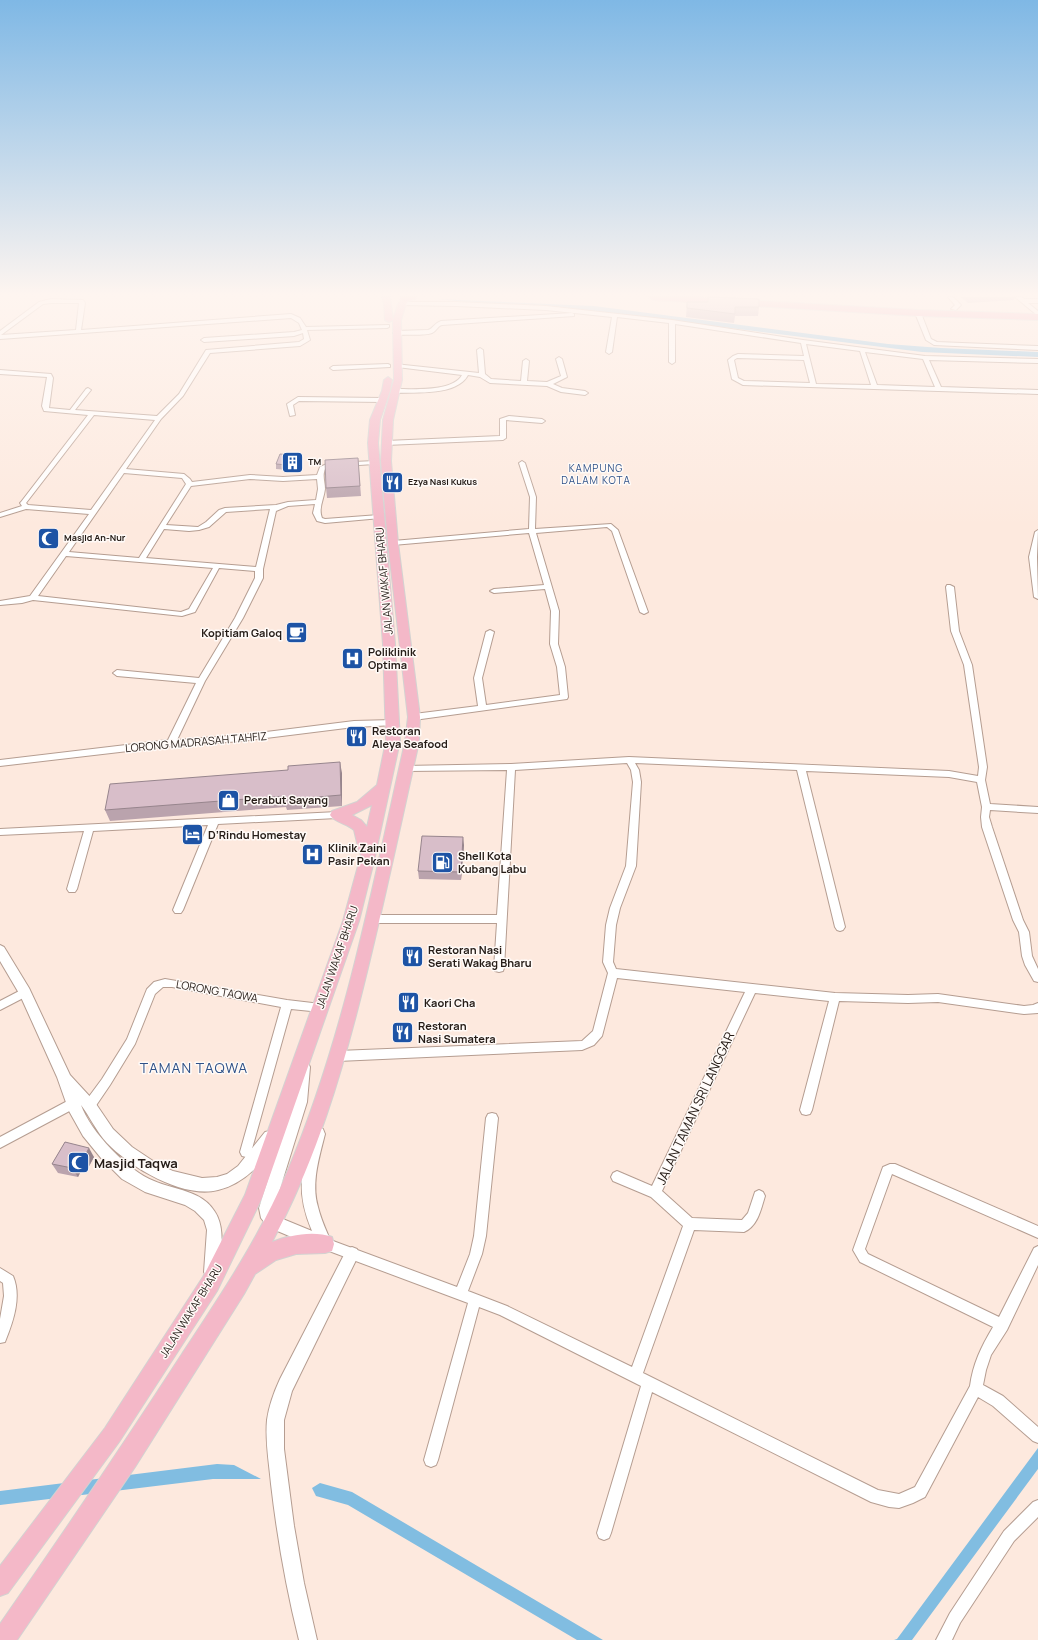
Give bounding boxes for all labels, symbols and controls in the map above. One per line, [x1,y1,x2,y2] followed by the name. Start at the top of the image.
[279,449,305,475] building icon: TM
[308,455,321,468] place label: TM
[561,461,631,487] district label: KAMPUNG DALAM KOTA
[379,469,405,495] restaurant icon: Ezya Nasi Kukus
[408,475,477,488] place label: Ezya Nasi Kukus
[35,525,61,551] mosque icon: Masjid An-Nur
[371,527,396,635] street label: JALAN WAKAF BHARU
[64,531,126,544] place label: Masjid An-Nur
[284,620,310,646] cafe icon: Kopitiam Galoq
[201,625,282,640] place label: Kopitiam Galoq
[368,644,417,672] place label: Poliklinik Optima
[340,645,366,671] hospital icon: Poliklinik Optima
[372,723,448,751] place label: Restoran Aleya Seafood
[344,724,370,750] restaurant icon: Restoran Aleya Seafood
[124,728,268,755] street label: LORONG MADRASAH TAHFIZ
[215,787,241,813] shop icon: Perabut Sayang
[244,792,328,807] place label: Perabut Sayang
[179,822,205,848] hotel icon: D’Rindu Homestay
[208,827,307,842] place label: D’Rindu Homestay
[328,840,390,868] place label: Klinik Zaini Pasir Pekan
[299,841,325,867] hospital icon: Klinik Zaini Pasir Pekan
[458,848,527,876] place label: Shell Kota Kubang Labu
[429,849,455,875] fuel station icon: Shell Kota Kubang Labu
[312,903,361,1010] street label: JALAN WAKAF BHARU
[428,942,532,970] place label: Restoran Nasi Serati Wakag Bharu
[400,943,426,969] restaurant icon: Restoran Nasi Serati Wakag Bharu
[175,976,259,1005] street label: LORONG TAQWA
[395,990,421,1016] restaurant icon: Kaori Cha
[424,995,475,1010] place label: Kaori Cha
[418,1018,496,1046] place label: Restoran Nasi Sumatera
[390,1019,416,1045] restaurant icon: Restoran Nasi Sumatera
[652,1029,738,1187] street label: JALAN TAMAN SRI LANGGAR
[140,1058,248,1077] district label: TAMAN TAQWA
[65,1150,91,1176] mosque icon: Masjid Taqwa
[94,1154,178,1172] place label: Masjid Taqwa
[156,1261,225,1360] street label: JALAN WAKAF BHARU

